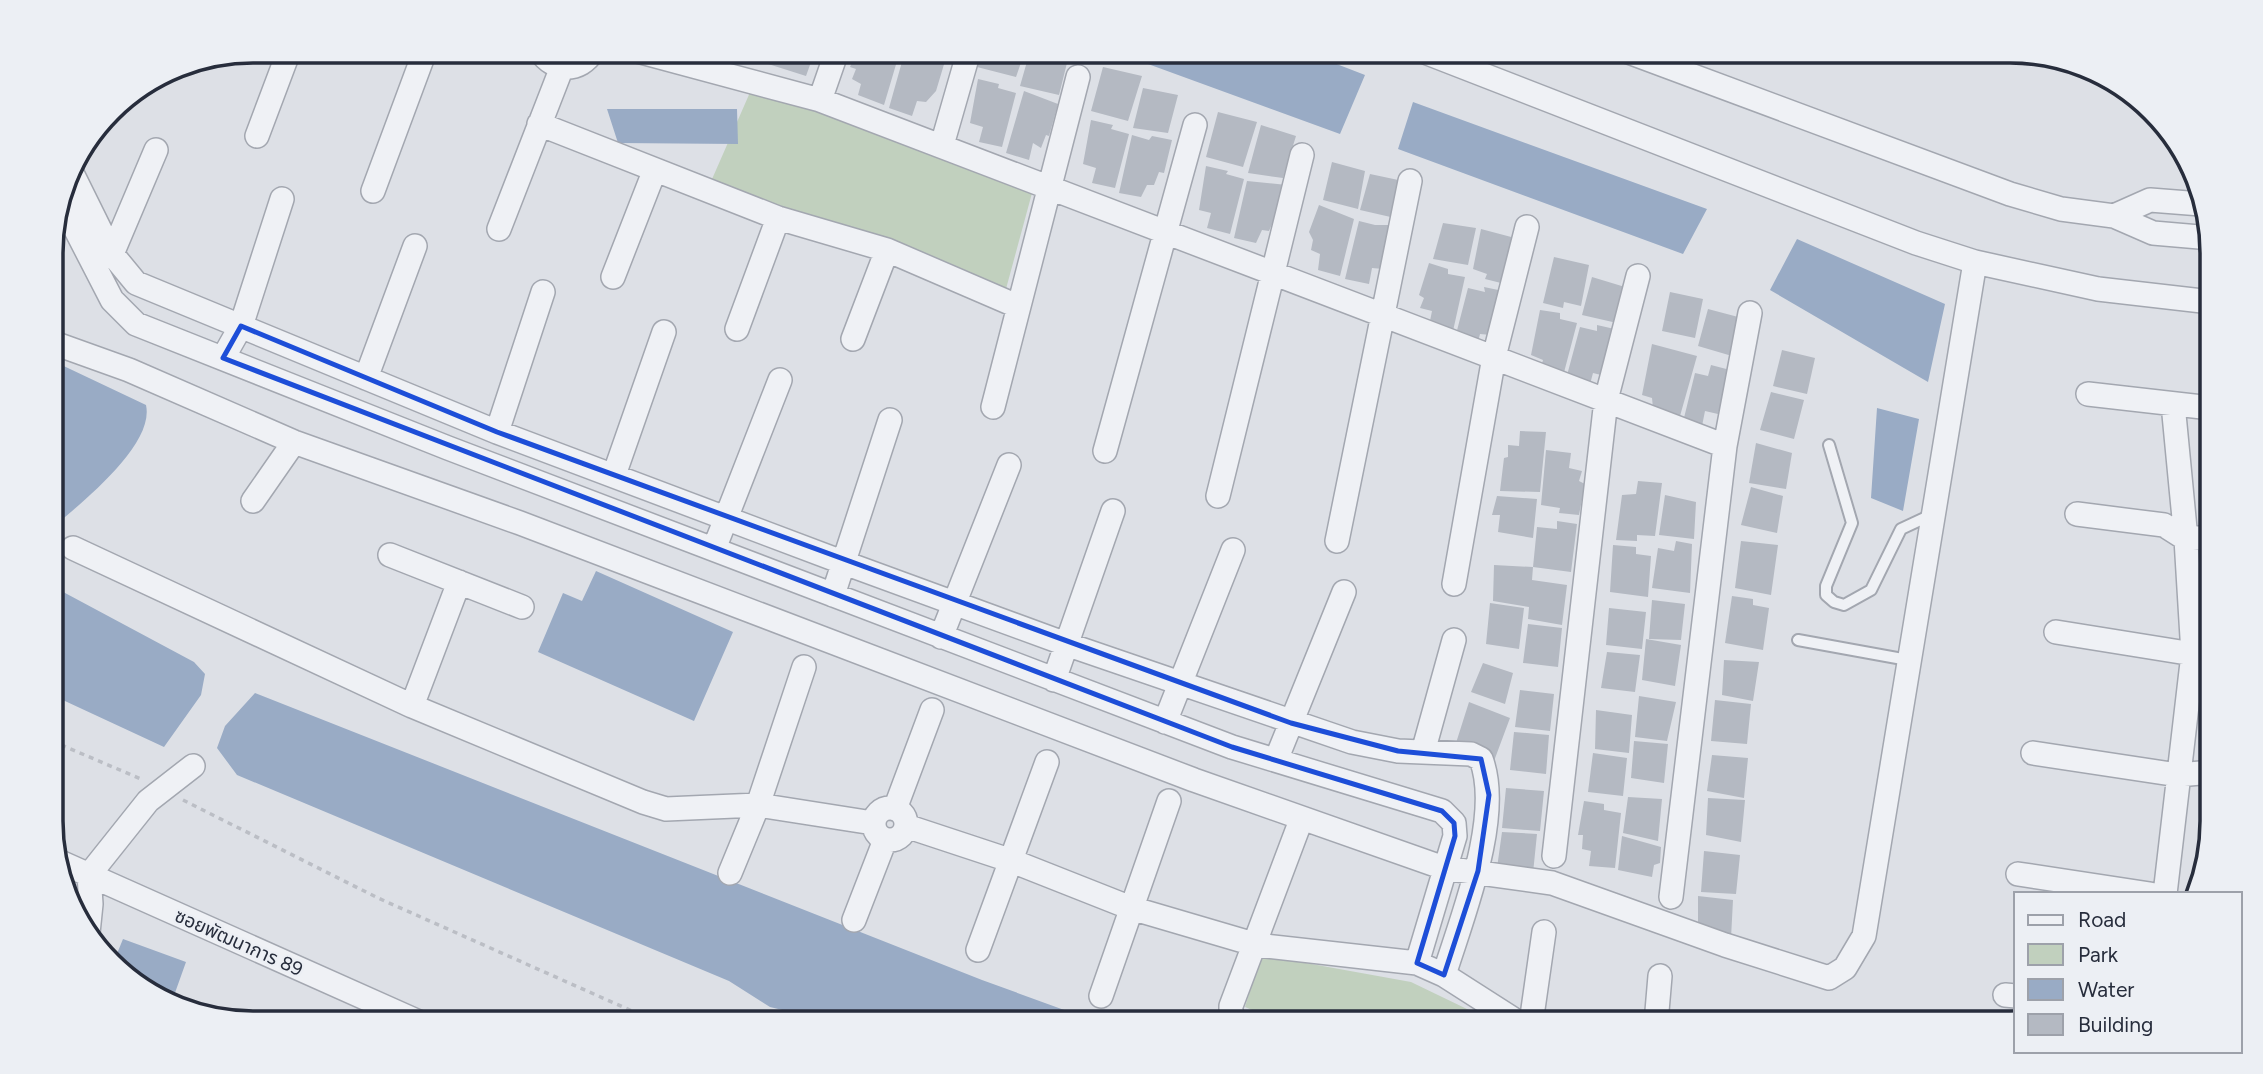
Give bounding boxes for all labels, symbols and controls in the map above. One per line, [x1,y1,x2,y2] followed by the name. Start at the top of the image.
[2014,892,2242,1053] legend
[171,904,307,981] street label: ซอยพัฒนาการ 89
[2078,907,2126,932] text: Road
[2078,942,2119,967] text: Park
[2078,977,2134,1002] text: Water
[2078,1012,2153,1037] text: Building

